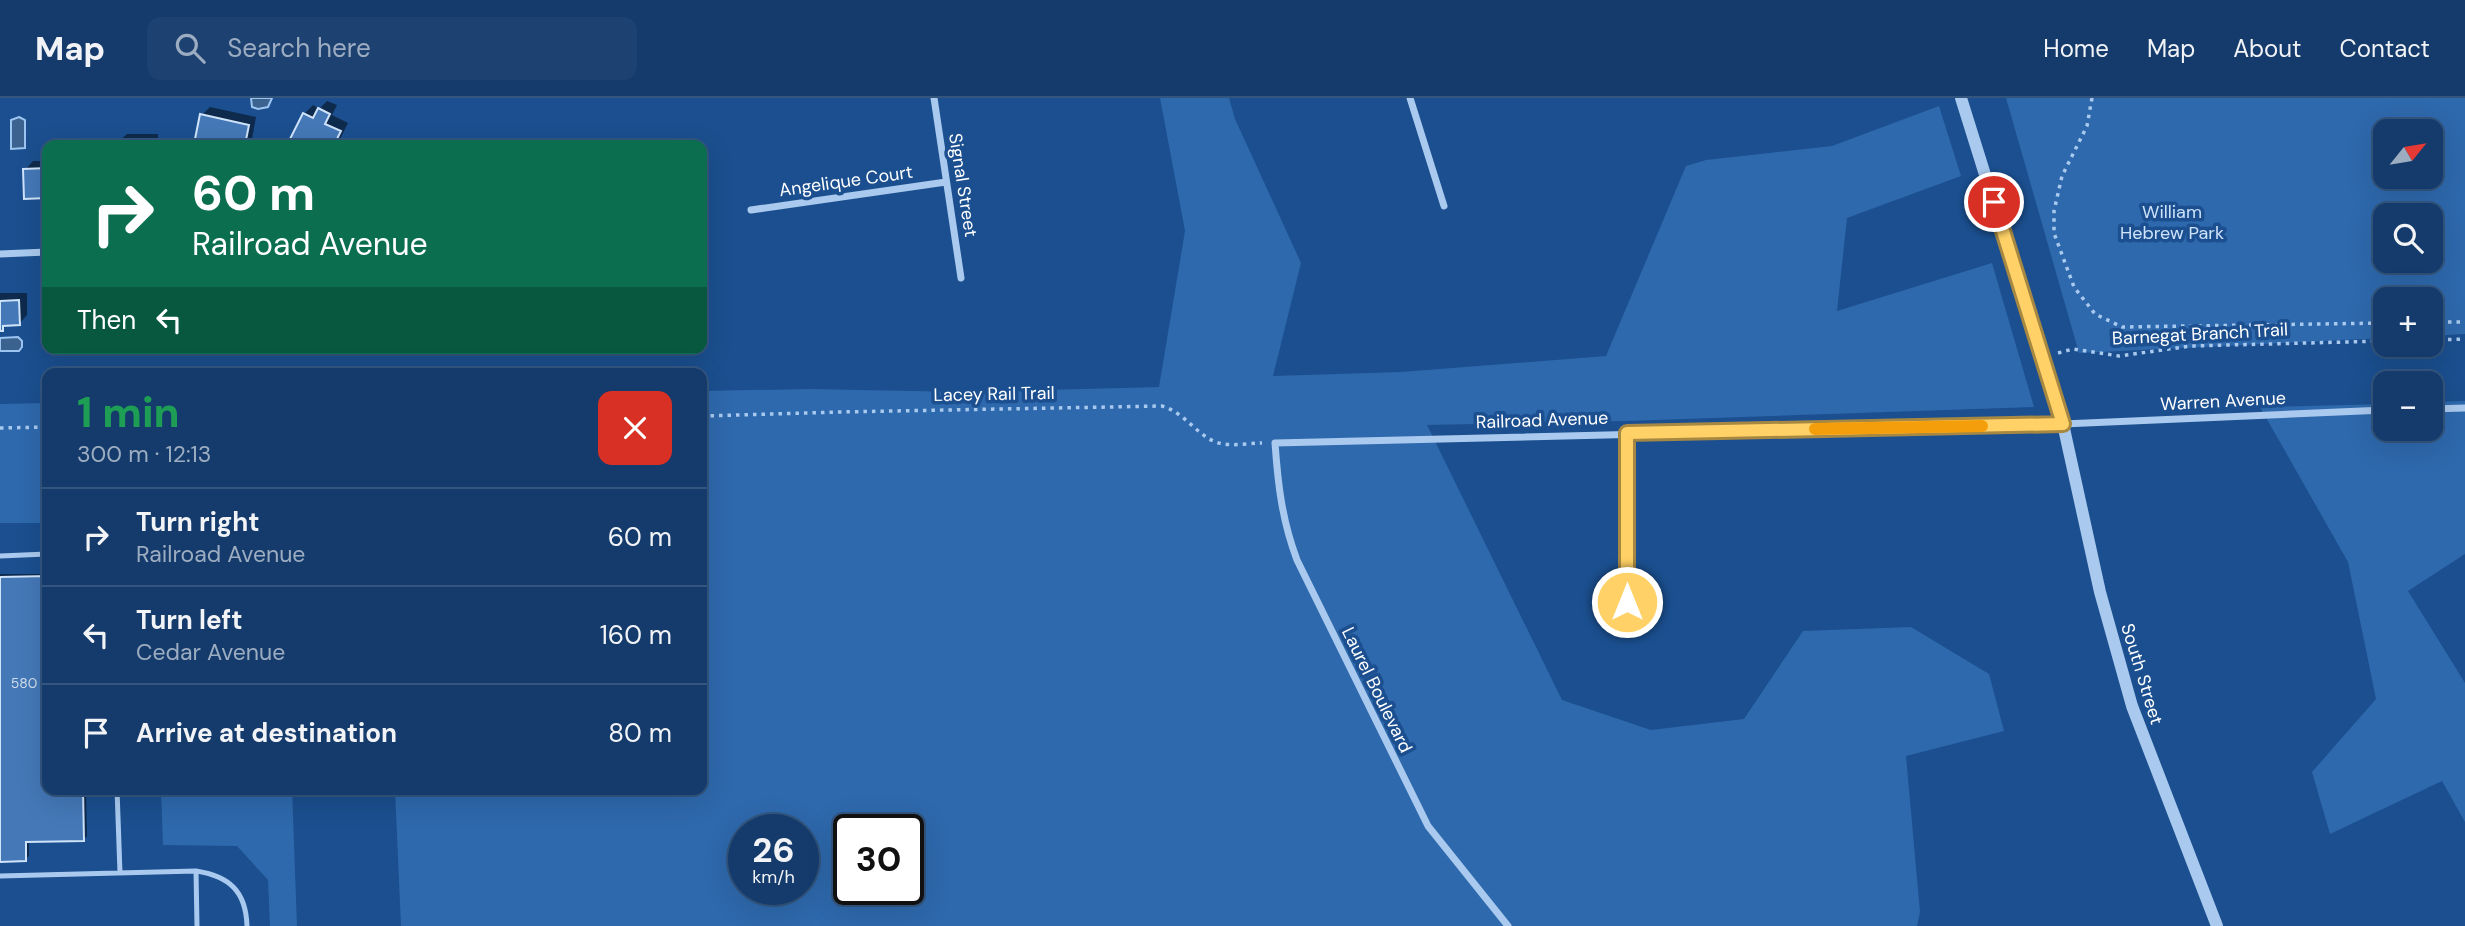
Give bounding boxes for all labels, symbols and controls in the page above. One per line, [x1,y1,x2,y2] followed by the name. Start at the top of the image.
[147,17,637,80] search box
[35,27,105,70] text: Map
[171,29,209,67] icon: search
[227,31,371,65] text: Search here
[2043,33,2109,64] text: Home
[2147,33,2195,64] text: Map
[2233,33,2302,64] text: About
[2340,33,2430,64] text: Contact
[2373,119,2443,189] north arrow
[2373,119,2443,441] map controls
[943,131,983,239] street label: Signal Street
[778,160,914,202] street label: Angelique Court
[192,161,315,225] text: 60 m
[77,168,168,259] icon: right
[1964,172,2024,232] pin
[1975,183,2013,221] icon: arrive
[2120,200,2224,245] park label: William Hebrew Park
[2373,203,2443,273] button: search
[192,223,428,265] text: Railroad Avenue
[2373,287,2443,357] button: +
[150,301,188,339] icon: left
[77,303,136,337] text: Then
[2111,317,2289,351] street label: Barnegat Branch Trail
[2373,371,2443,441] button: −
[933,381,1055,407] street label: Lacey Rail Trail
[77,385,180,440] text: 1 min
[2160,386,2286,416] street label: Warren Avenue
[598,391,672,465] button: close
[1475,406,1609,434] street label: Railroad Avenue
[77,439,211,469] text: 300 m · 12:13
[136,505,260,539] text: Turn right
[77,518,115,556] icon: right
[608,520,672,554] text: 60 m
[136,539,305,569] text: Railroad Avenue
[1590,565,1664,639] position arrow
[136,603,243,637] text: Turn left
[77,616,115,654] icon: left
[600,618,672,652] text: 160 m
[2115,620,2169,728] street label: South Street
[1336,623,1418,757] street label: Laurel Boulevard
[136,637,285,667] text: Cedar Avenue
[11,674,37,692] house number: 580
[77,714,115,752] icon: arrive
[136,716,397,750] text: Arrive at destination
[608,716,672,750] text: 80 m
[833,814,924,905] speed limit sign: 30
[752,827,795,873] text: 26
[752,865,795,889] text: km/h

